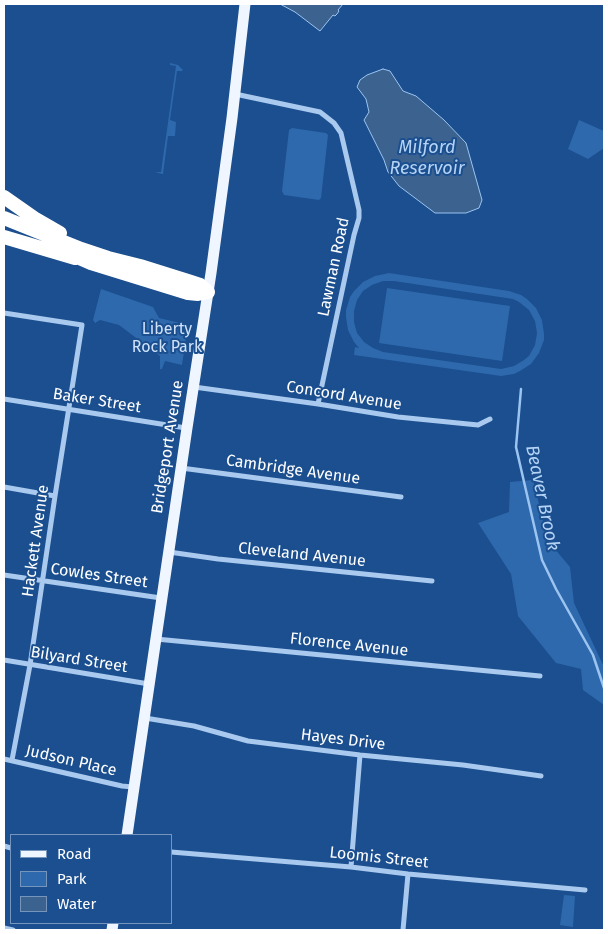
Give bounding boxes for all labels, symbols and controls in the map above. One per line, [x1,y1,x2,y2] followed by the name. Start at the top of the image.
[389,137,465,180] water label: Milford Reservoir
[314,216,354,318] street label: Lawman Road
[132,320,202,358] park label: Liberty Rock Park
[285,377,403,415] street label: Concord Avenue
[148,379,188,515] street label: Bridgeport Avenue
[52,385,142,417] street label: Baker Street
[520,443,564,553] water label: Beaver Brook
[225,451,361,489] street label: Cambridge Avenue
[19,484,53,598] street label: Hackett Avenue
[237,539,367,571] street label: Cleveland Avenue
[49,560,149,592] street label: Cowles Street
[289,629,409,661] street label: Florence Avenue
[29,643,129,677] street label: Bilyard Street
[300,725,386,755] street label: Hayes Drive
[24,741,118,781] street label: Judson Place
[10,834,172,924] legend
[328,843,430,873] street label: Loomis Street
[57,845,92,863] text: Road
[57,870,87,888] text: Park
[57,895,96,913] text: Water

